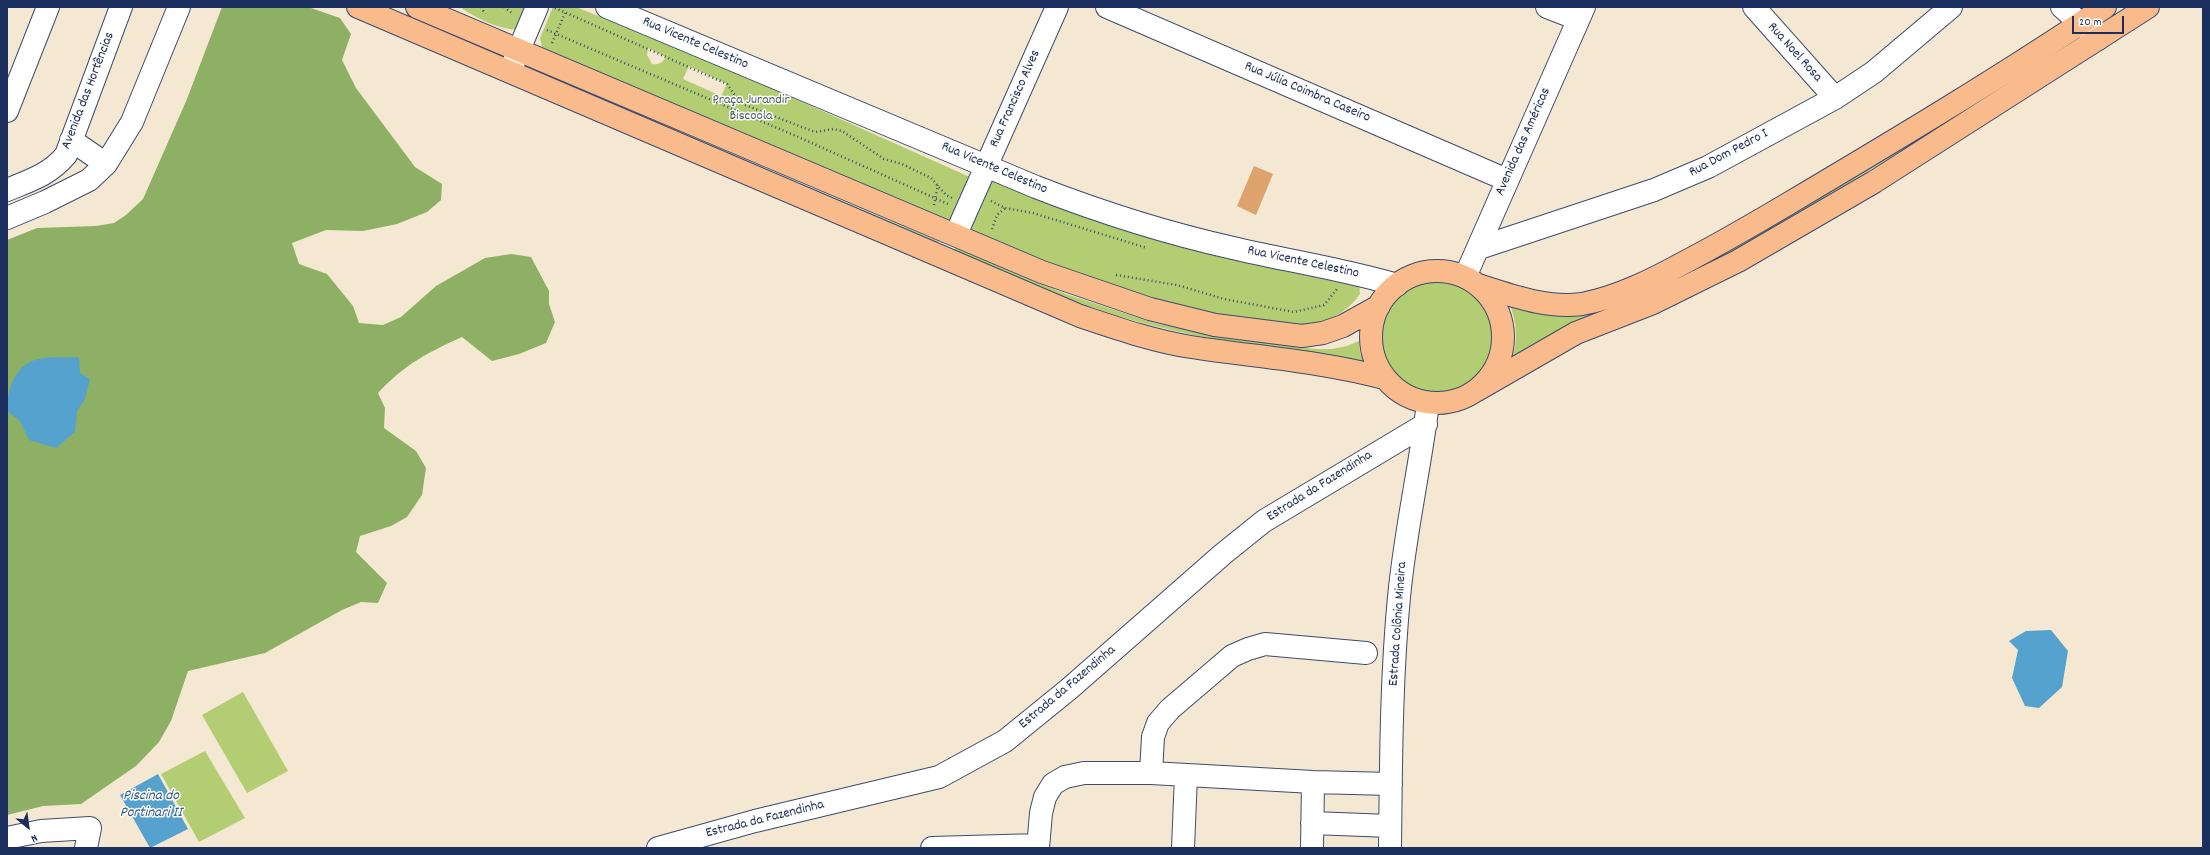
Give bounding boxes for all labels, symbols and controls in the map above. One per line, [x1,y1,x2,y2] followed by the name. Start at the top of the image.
[2074,8,2126,34] scale bar
[639,14,751,74] street label: Rua Vicente Celestino
[2079,14,2102,31] text: 20 m
[1763,20,1825,86] street label: Rua Noel Rosa
[59,30,119,152] street label: Avenida das Hortências
[987,48,1045,150] street label: Rua Francisco Alves
[1241,59,1373,127] street label: Rua Júlia Coimbra Caseiro
[1493,85,1555,199] street label: Avenida das Américas
[712,93,790,126] park label: Praça Jurandir Biscoola
[1687,126,1771,182] street label: Rua Dom Pedro I
[938,139,1050,199] street label: Rua Vicente Celestino
[1246,243,1360,283] street label: Rua Vicente Celestino
[1264,448,1376,526] street label: Estrada da Fazendinha
[1386,561,1412,687] street label: Estrada Colônia Mineira
[1016,643,1120,733] street label: Estrada da Fazendinha
[120,788,182,823] water label: Piscina do Portinari II
[704,797,826,843] street label: Estrada da Fazendinha
[8,807,48,847] north arrow
[28,829,40,846] text: N

